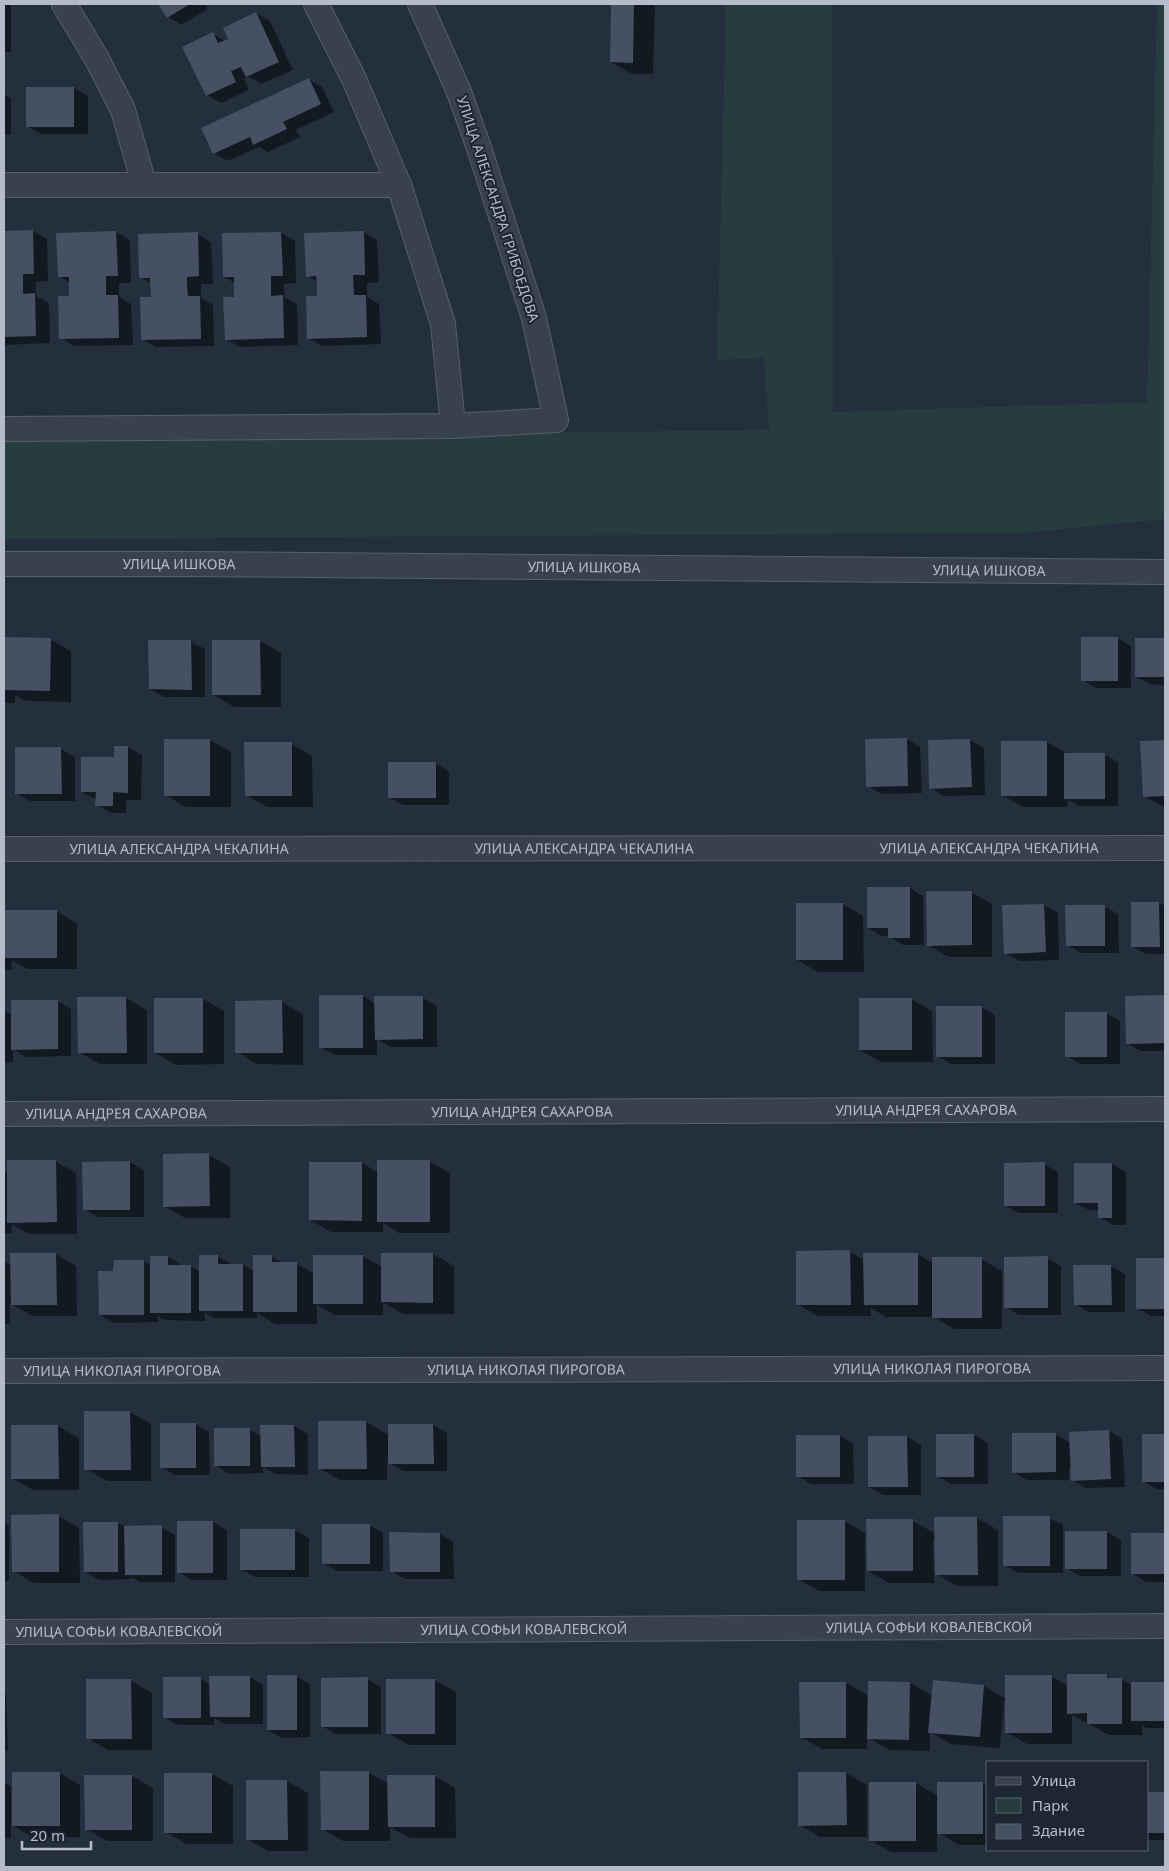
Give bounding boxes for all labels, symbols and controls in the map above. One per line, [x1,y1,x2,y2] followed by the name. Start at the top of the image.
[453,93,544,324] street label: УЛИЦА АЛЕКСАНДРА ГРИБОЕДОВА
[123,554,236,573] street label: УЛИЦА ИШКОВА
[527,557,641,577] street label: УЛИЦА ИШКОВА
[932,560,1046,580] street label: УЛИЦА ИШКОВА
[474,838,694,858] street label: УЛИЦА АЛЕКСАНДРА ЧЕКАЛИНА
[879,838,1099,857] street label: УЛИЦА АЛЕКСАНДРА ЧЕКАЛИНА
[69,839,289,858] street label: УЛИЦА АЛЕКСАНДРА ЧЕКАЛИНА
[835,1100,1017,1119] street label: УЛИЦА АНДРЕЯ САХАРОВА
[431,1101,613,1121] street label: УЛИЦА АНДРЕЯ САХАРОВА
[25,1103,207,1123] street label: УЛИЦА АНДРЕЯ САХАРОВА
[833,1358,1031,1378] street label: УЛИЦА НИКОЛАЯ ПИРОГОВА
[427,1359,625,1379] street label: УЛИЦА НИКОЛАЯ ПИРОГОВА
[23,1360,221,1380] street label: УЛИЦА НИКОЛАЯ ПИРОГОВА
[826,1617,1032,1637] street label: УЛИЦА СОФЬИ КОВАЛЕВСКОЙ
[421,1619,627,1639] street label: УЛИЦА СОФЬИ КОВАЛЕВСКОЙ
[16,1621,222,1641] street label: УЛИЦА СОФЬИ КОВАЛЕВСКОЙ
[986,1761,1149,1851] legend
[1032,1770,1076,1790] text: Улица
[1032,1795,1068,1815] text: Парк
[22,1818,91,1850] scale bar
[1032,1820,1085,1840] text: Здание
[30,1825,65,1845] text: 20 m

